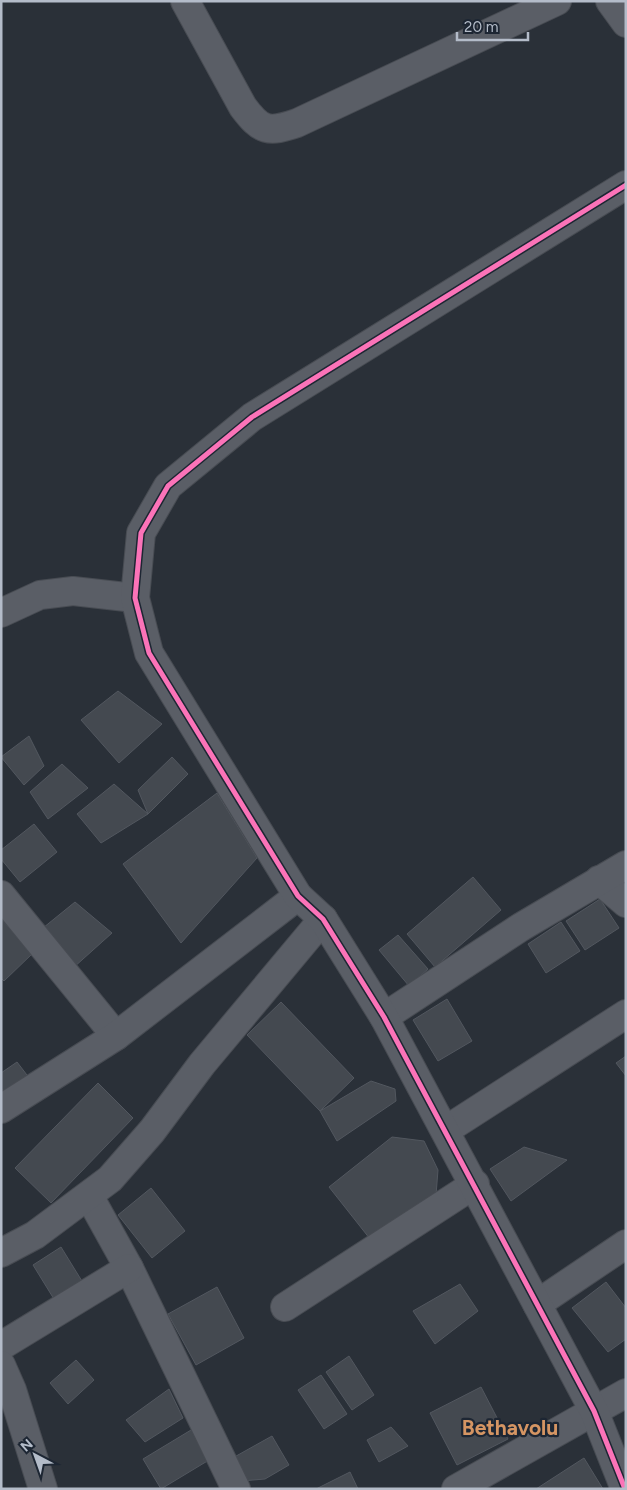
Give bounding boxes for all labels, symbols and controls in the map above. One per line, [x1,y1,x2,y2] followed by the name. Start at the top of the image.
[457,10,528,42] scale bar
[464,18,498,36] text: 20 m
[462,1415,558,1440] district label: Bethavolu
[10,1430,60,1480] north arrow
[17,1436,36,1456] text: N

